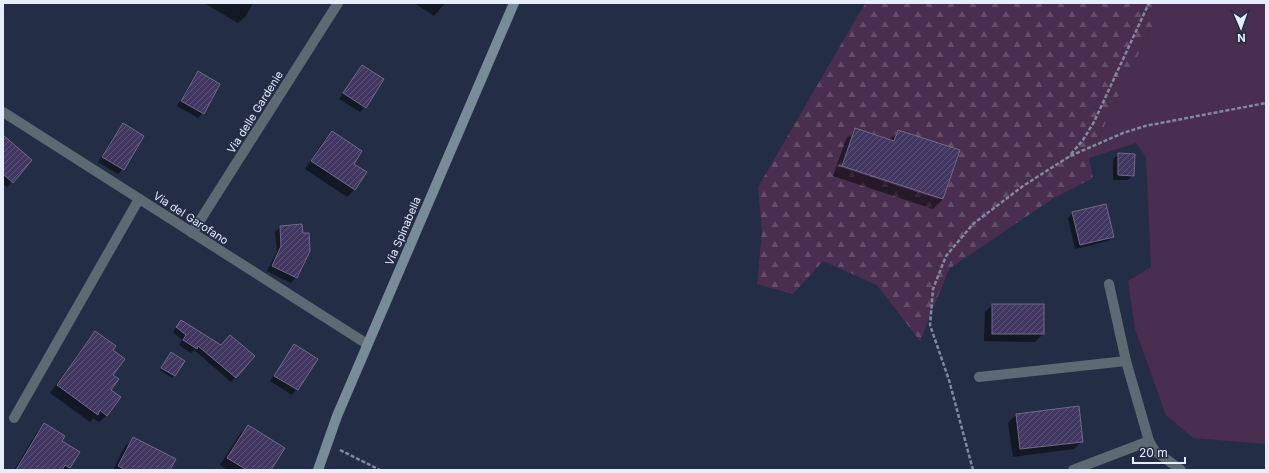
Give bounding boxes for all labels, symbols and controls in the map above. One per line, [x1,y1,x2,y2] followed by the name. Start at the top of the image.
[1221,8,1261,48] north arrow
[1237,31,1246,45] text: N
[224,68,286,156] street label: Via delle Gardenie
[151,189,231,248] street label: Via del Garofano
[382,195,424,267] street label: Via Spinabella
[1133,439,1185,465] scale bar
[1139,445,1168,460] text: 20 m

